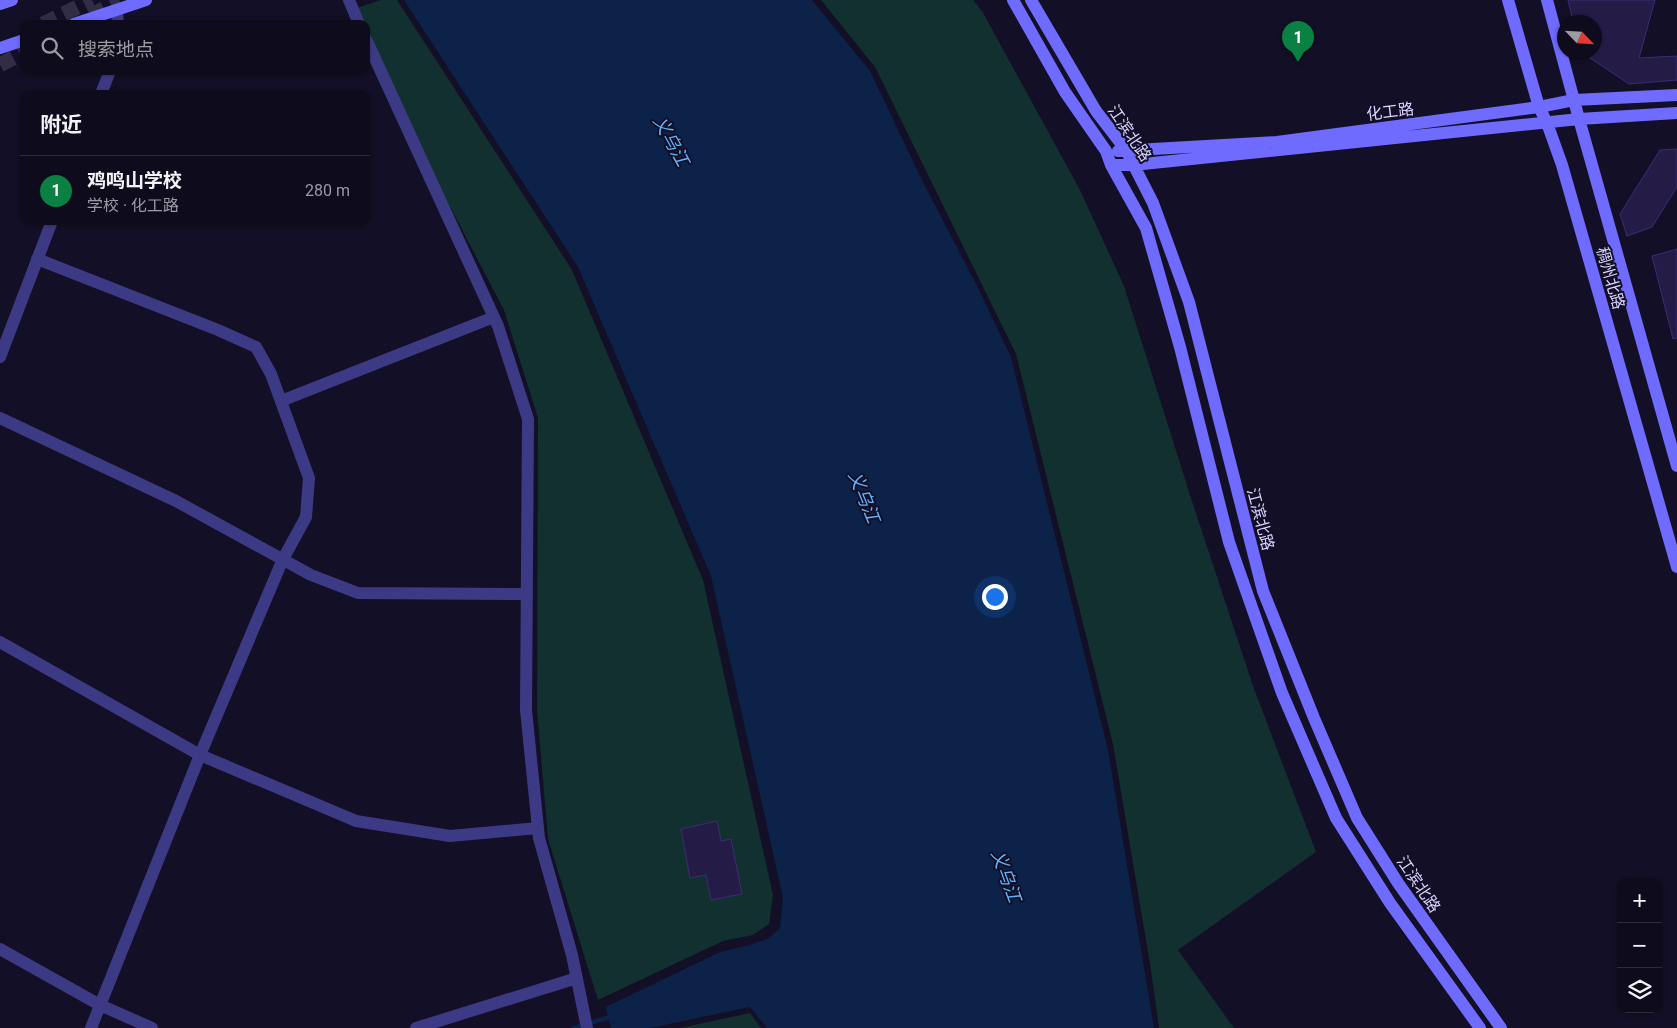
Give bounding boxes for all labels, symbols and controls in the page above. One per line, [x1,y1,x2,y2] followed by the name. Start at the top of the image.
[1557,15,1602,60] north arrow
[20,20,370,75] search box
[1282,21,1314,62] pin: 1
[38,34,66,62] icon: search
[78,38,154,61] text: 搜索地点
[1365,99,1415,124] street label: 化工路
[1104,101,1155,165] street label: 江滨北路
[649,112,695,171] water label: 义乌江
[40,113,82,137] text: 附近
[87,169,182,192] text: 鸡鸣山学校
[51,181,61,200] text: 1
[305,181,350,200] text: 280 m
[87,196,179,215] text: 学校 · 化工路
[1593,245,1628,312] street label: 稠州北路
[845,468,885,528] water label: 义乌江
[1243,486,1278,553] street label: 江滨北路
[982,584,1008,610] your location
[987,847,1026,907] water label: 义乌江
[1393,852,1444,916] street label: 江滨北路
[1617,878,1662,1013] map controls
[1617,878,1662,923] button: +
[1617,923,1662,968] button: −
[1617,968,1662,1013] button: layers

